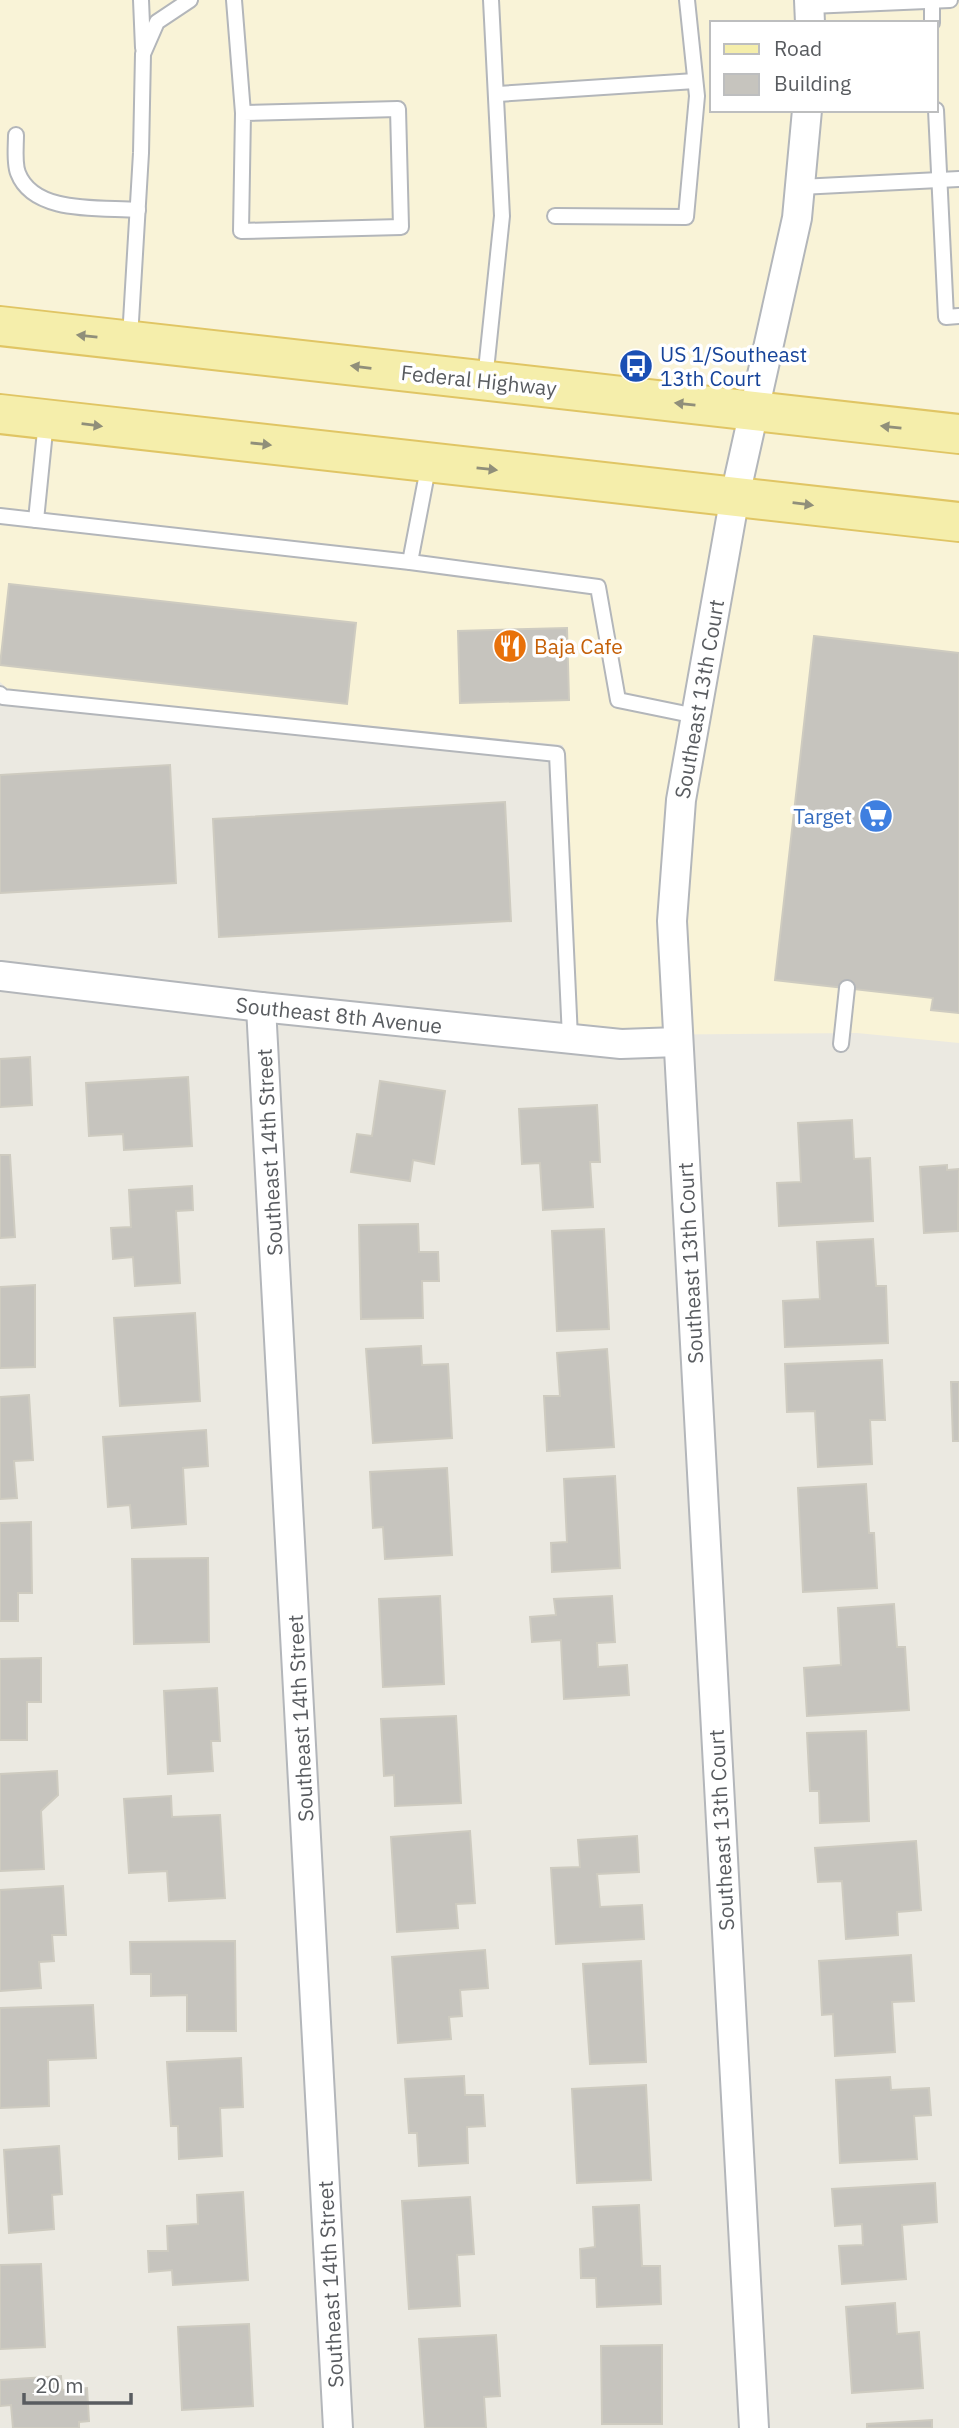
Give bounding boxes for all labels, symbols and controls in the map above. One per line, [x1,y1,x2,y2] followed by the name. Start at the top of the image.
[710,21,938,112] legend
[774,34,822,62] text: Road
[774,69,851,97] text: Building
[75,330,97,341] one-way arrow
[660,340,807,392] place label: US 1/Southeast 13th Court
[617,347,655,385] bus stop icon: US 1/Southeast 13th Court
[400,358,559,402] street label: Federal Highway
[350,361,372,372] one-way arrow
[674,398,696,409] one-way arrow
[81,419,103,430] one-way arrow
[880,421,902,432] one-way arrow
[250,439,272,450] one-way arrow
[476,464,498,475] one-way arrow
[792,499,814,510] one-way arrow
[668,597,730,801] street label: Southeast 13th Court
[491,627,529,665] restaurant icon: Baja Cafe
[534,632,623,660] place label: Baja Cafe
[857,797,895,835] supermarket icon: Target
[793,802,852,830] place label: Target
[234,990,444,1040] street label: Southeast 8th Avenue
[250,1048,288,1256] street label: Southeast 14th Street
[671,1162,709,1364] street label: Southeast 13th Court
[281,1614,319,1822] street label: Southeast 14th Street
[702,1729,740,1931] street label: Southeast 13th Court
[311,2180,349,2388] street label: Southeast 14th Street
[24,2362,131,2406] scale bar
[35,2371,84,2399] text: 20 m

